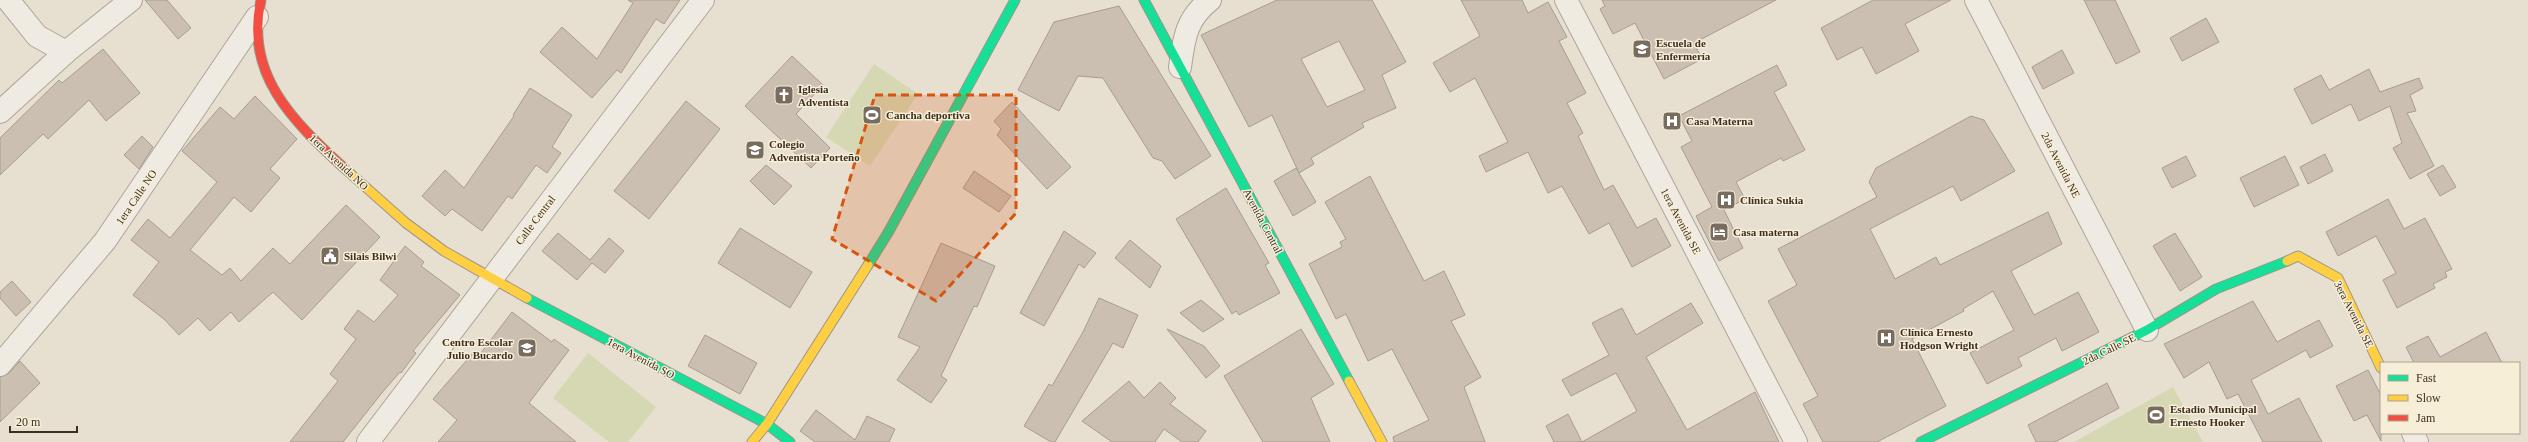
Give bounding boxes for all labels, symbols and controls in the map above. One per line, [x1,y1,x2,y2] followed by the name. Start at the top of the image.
[1656,37,1711,62] place label: Escuela de Enfermería
[1631,38,1653,60] school or university icon: Escuela de Enfermería
[798,83,849,108] place label: Iglesia Adventista
[773,84,795,106] church icon: Iglesia Adventista
[861,104,883,126] sports icon: Cancha deportiva
[886,109,971,121] place label: Cancha deportiva
[1661,110,1683,132] hospital icon: Casa Materna
[1686,115,1753,127] place label: Casa Materna
[2039,130,2083,200] street label: 2da Avenida NE
[307,132,371,192] street label: 1era Avenida NO
[769,138,860,163] place label: Colegio Adventista Porteño
[744,139,766,161] school or university icon: Colegio Adventista Porteño
[113,167,159,227] street label: 1era Calle NO
[1659,186,1704,256] street label: 1era Avenida SE
[1241,187,1285,255] street label: Avenida Central
[1715,189,1737,211] hospital icon: Clínica Sukia
[513,193,557,247] street label: Calle Central
[1740,194,1804,206] place label: Clínica Sukia
[1708,221,1730,243] hotel icon: Casa materna
[1733,226,1799,238] place label: Casa materna
[319,245,341,267] public building icon: Silais Bilwi
[344,250,396,262] place label: Silais Bilwi
[2332,279,2376,350] street label: 3era Avenida SE
[1900,326,1978,351] place label: Clínica Ernesto Hodgson Wright
[1875,327,1897,349] hospital icon: Clínica Ernesto Hodgson Wright
[2081,331,2138,367] street label: 2da Calle SE
[605,335,677,381] street label: 1era Avenida SO
[442,336,513,361] place label: Centro Escolar Julio Bucardo
[516,337,538,359] school or university icon: Centro Escolar Julio Bucardo
[2380,362,2520,434] legend
[2416,371,2437,385] text: Fast
[2416,391,2441,405] text: Slow
[2170,403,2257,428] place label: Estadio Municipal Ernesto Hooker
[2145,404,2167,426] sports icon: Estadio Municipal Ernesto Hooker
[10,408,77,434] scale bar
[2416,411,2436,425] text: Jam
[16,415,41,429] text: 20 m

